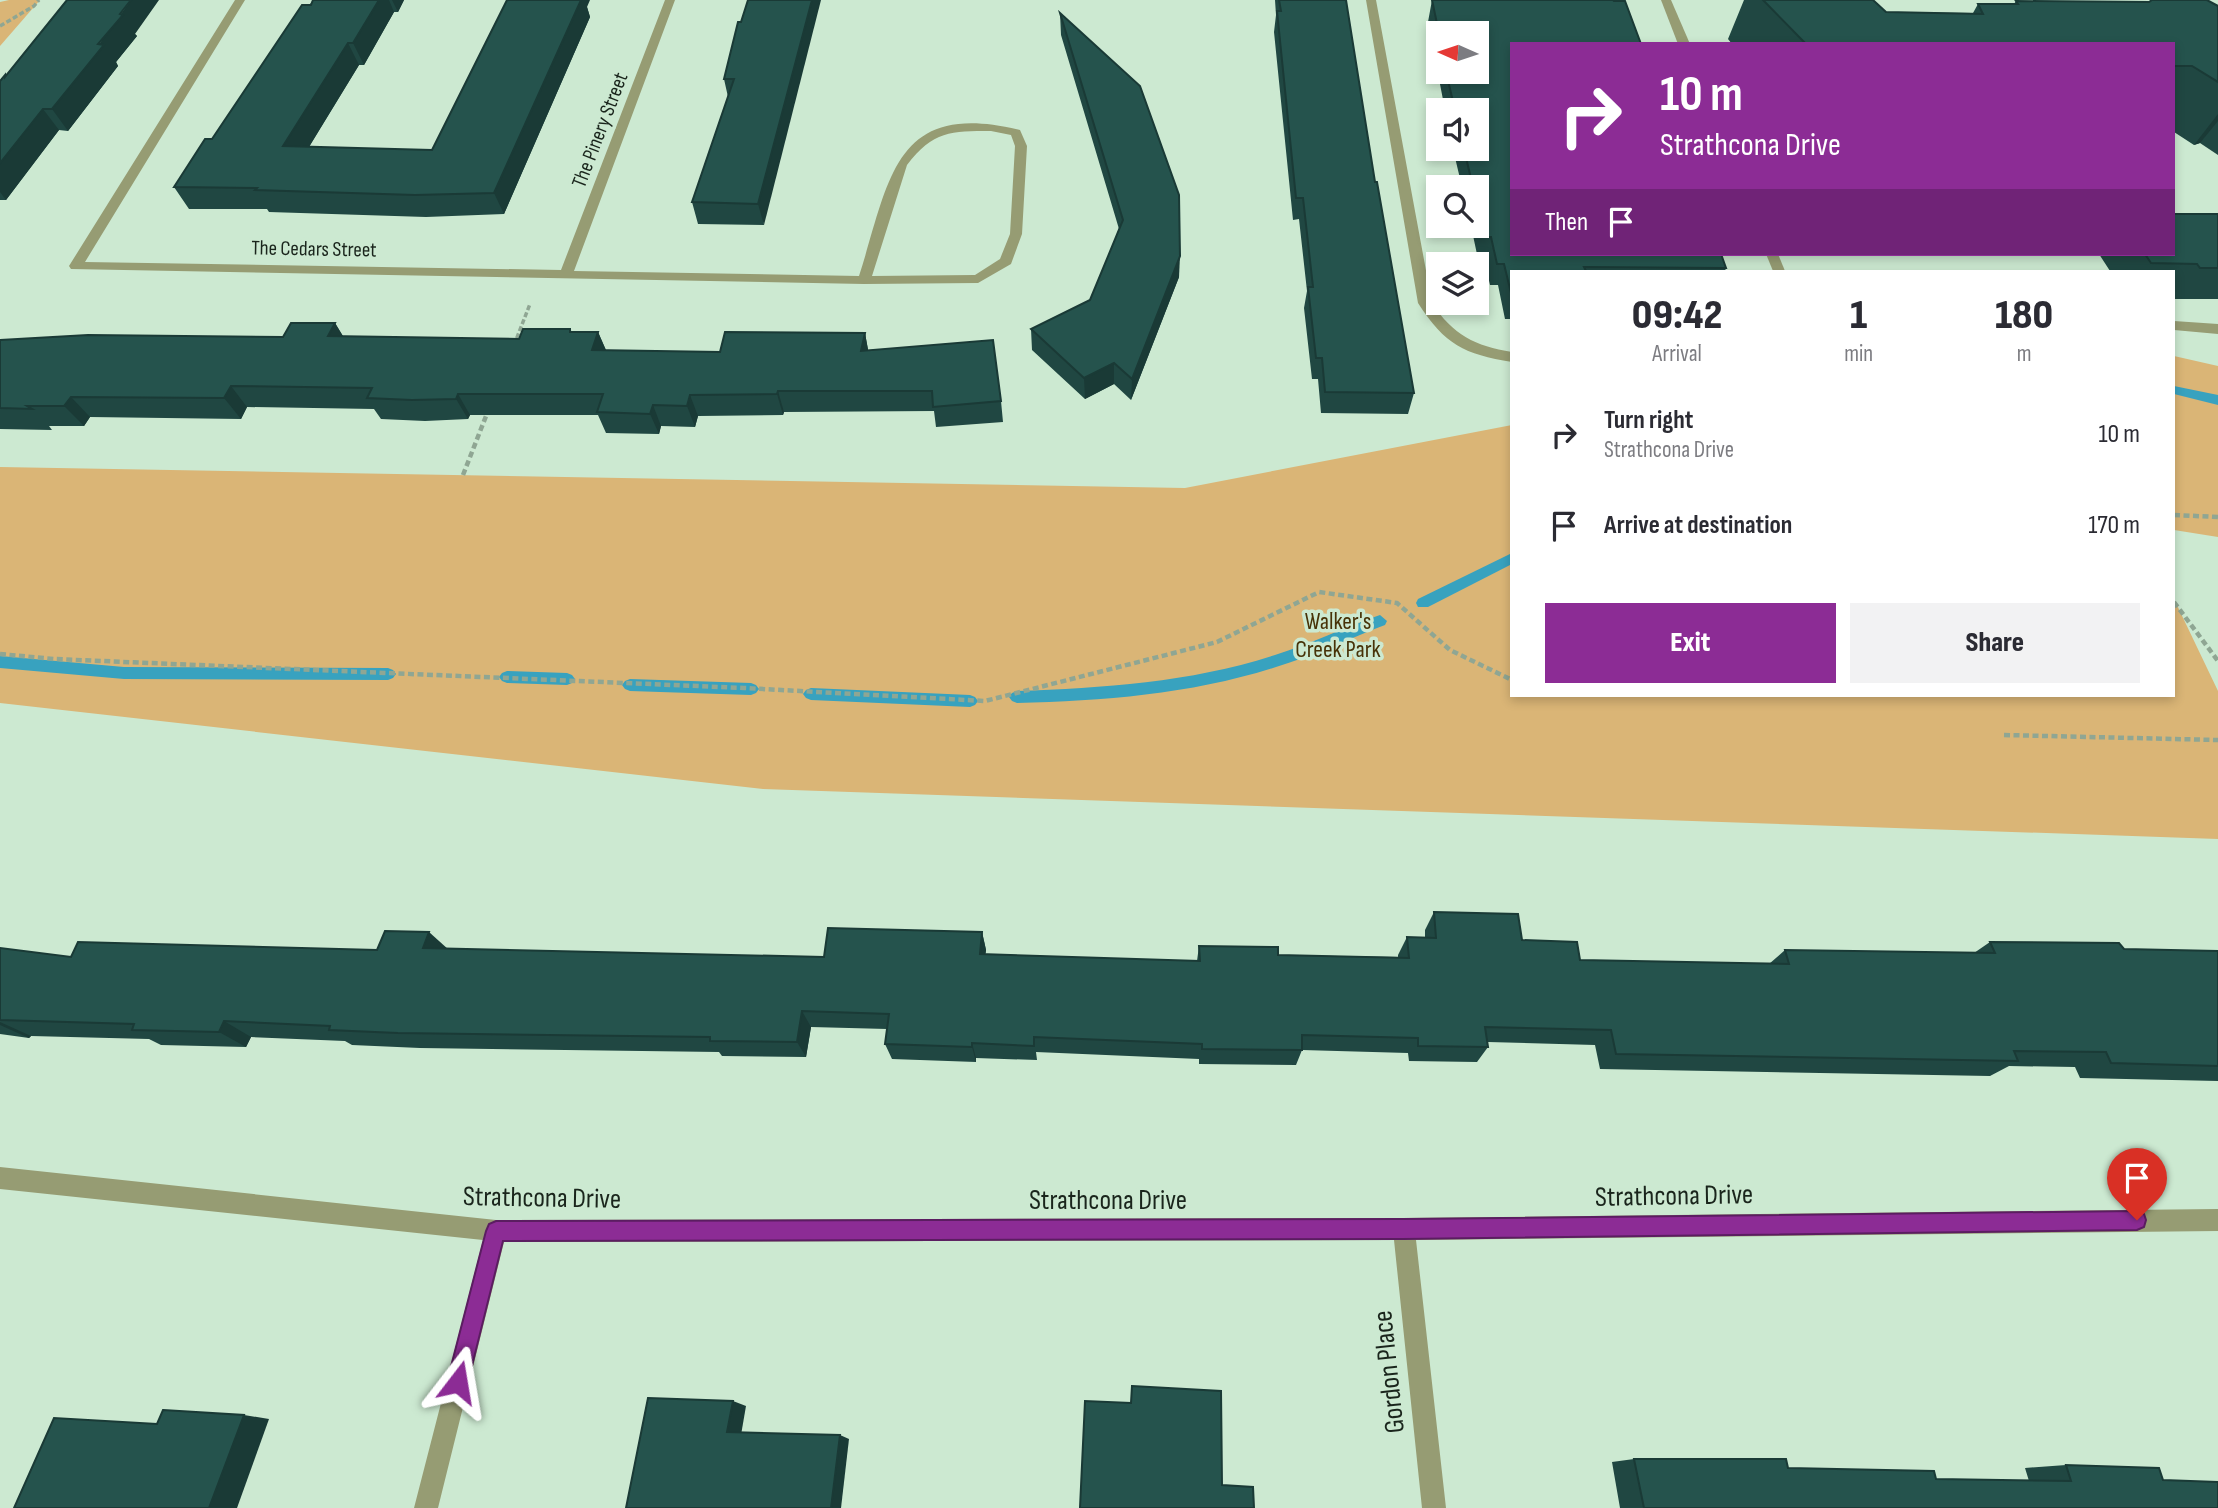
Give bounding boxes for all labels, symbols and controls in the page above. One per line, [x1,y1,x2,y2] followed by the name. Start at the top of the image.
[1426,21,1489,84] north arrow
[1426,21,1489,315] map controls
[1660,66,1743,125] text: 10 m
[567,69,633,191] street label: The Pinery Street
[1545,70,1636,161] icon: right
[1426,98,1489,161] button: sound
[1660,126,1841,165] text: Strathcona Drive
[1426,175,1489,238] button: search
[1602,203,1640,241] icon: arrive
[1545,207,1588,238] text: Then
[251,235,377,263] street label: The Cedars Street
[1426,252,1489,315] button: layers
[1632,290,1722,341] text: 09:42
[1850,290,1867,341] text: 1
[1995,290,2053,341] text: 180
[1652,340,1702,368] text: Arrival
[1844,340,1873,368] text: min
[2017,340,2031,368] text: m
[1604,405,1693,436] text: Turn right
[1545,416,1583,454] icon: right
[2098,419,2140,450] text: 10 m
[1604,436,1734,464] text: Strathcona Drive
[1545,507,1583,545] icon: arrive
[1604,510,1792,541] text: Arrive at destination
[2088,510,2140,541] text: 170 m
[1545,603,1836,683] button: Exit
[1850,603,2140,683] button: Share
[1295,607,1381,664] park label: Walker's Creek Park
[2107,1148,2167,1220] pin
[2118,1159,2156,1197] icon: arrive
[1595,1178,1753,1214] street label: Strathcona Drive
[463,1180,621,1216] street label: Strathcona Drive
[1029,1184,1187,1217] street label: Strathcona Drive
[1366,1309,1412,1435] street label: Gordon Place
[421,1345,495,1419] position arrow

